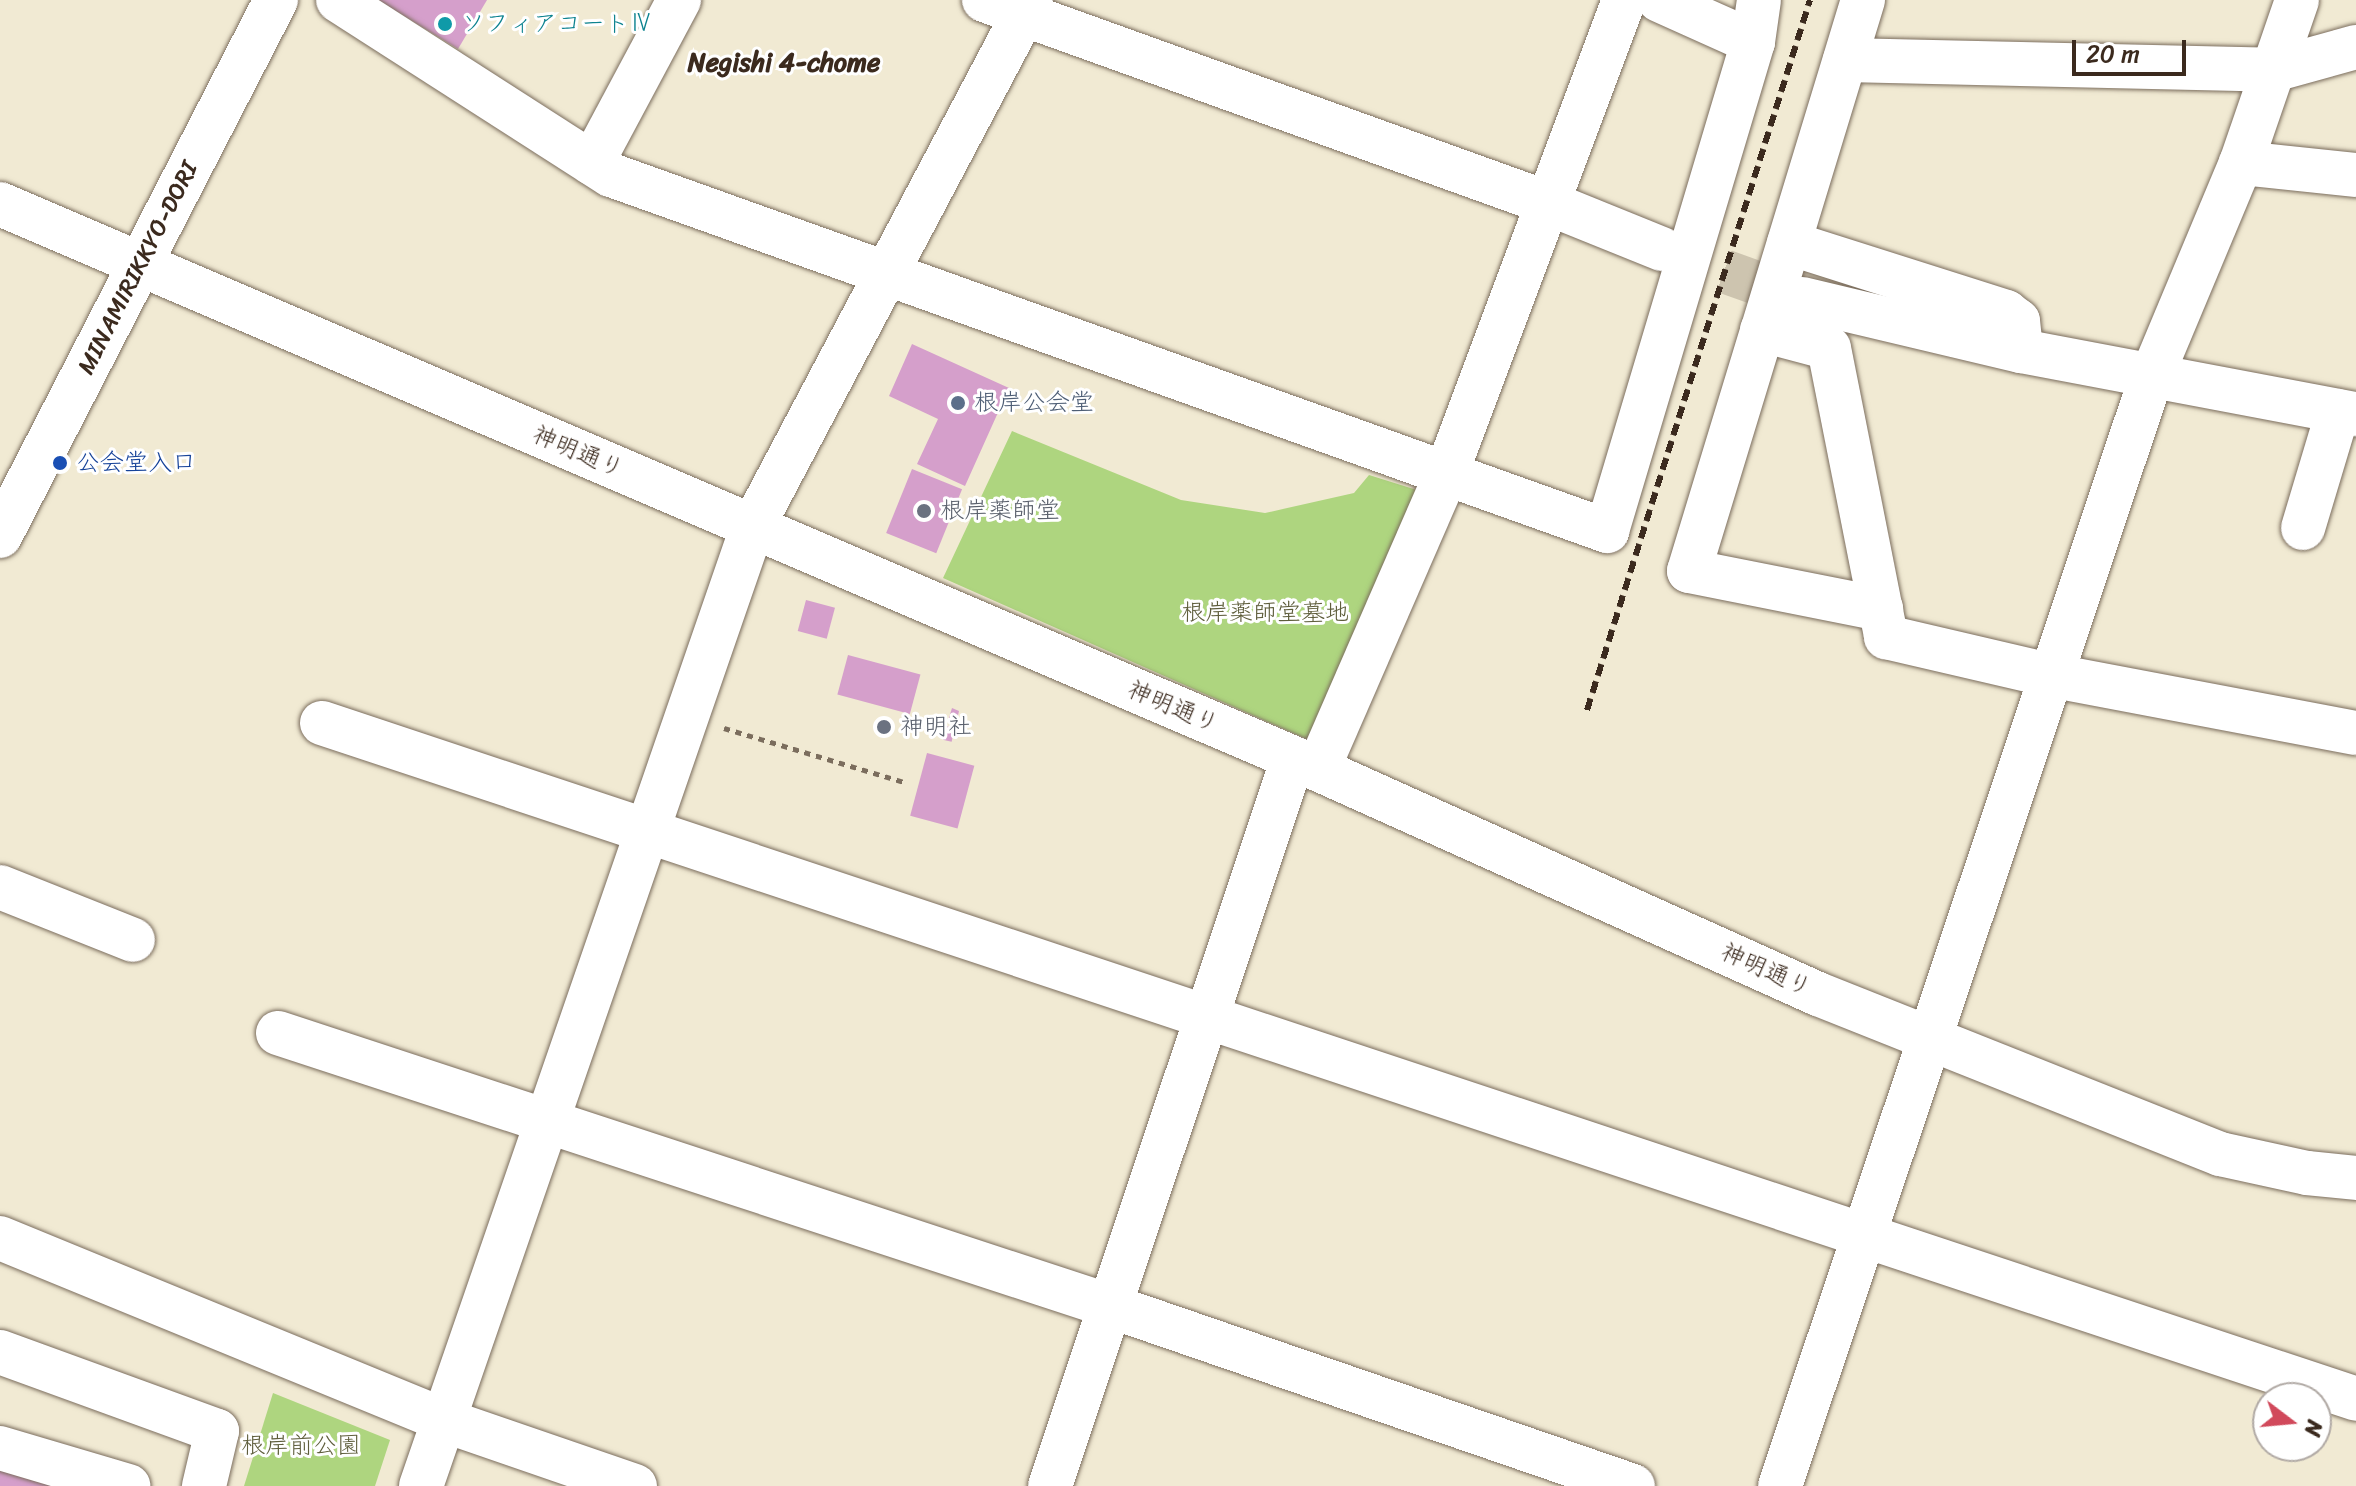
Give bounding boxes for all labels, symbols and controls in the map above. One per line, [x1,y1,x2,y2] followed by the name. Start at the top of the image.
[461,10,653,38] place label: ソフィアコートⅣ
[436,15,454,33] marker: ソフィアコートⅣ
[2076,24,2190,74] scale bar
[2086,33,2140,75] text: 20 m
[688,47,880,79] district label: Negishi 4-chome
[72,157,204,379] street label: MINAMIRIKKYO-DORI
[974,389,1094,417] place label: 根岸公会堂
[949,394,967,412] marker: 根岸公会堂
[528,420,628,484] street label: 神明通り
[76,449,196,477] place label: 公会堂入口
[51,454,69,472] marker: 公会堂入口
[940,497,1060,525] place label: 根岸薬師堂
[915,502,933,520] marker: 根岸薬師堂
[1181,599,1349,627] park label: 根岸薬師堂墓地
[1123,675,1223,739] street label: 神明通り
[900,713,972,741] place label: 神明社
[875,718,893,736] marker: 神明社
[1716,937,1816,1003] street label: 神明通り
[2252,1382,2332,1462] north arrow
[2293,1415,2334,1441] text: N
[241,1432,361,1460] park label: 根岸前公園

